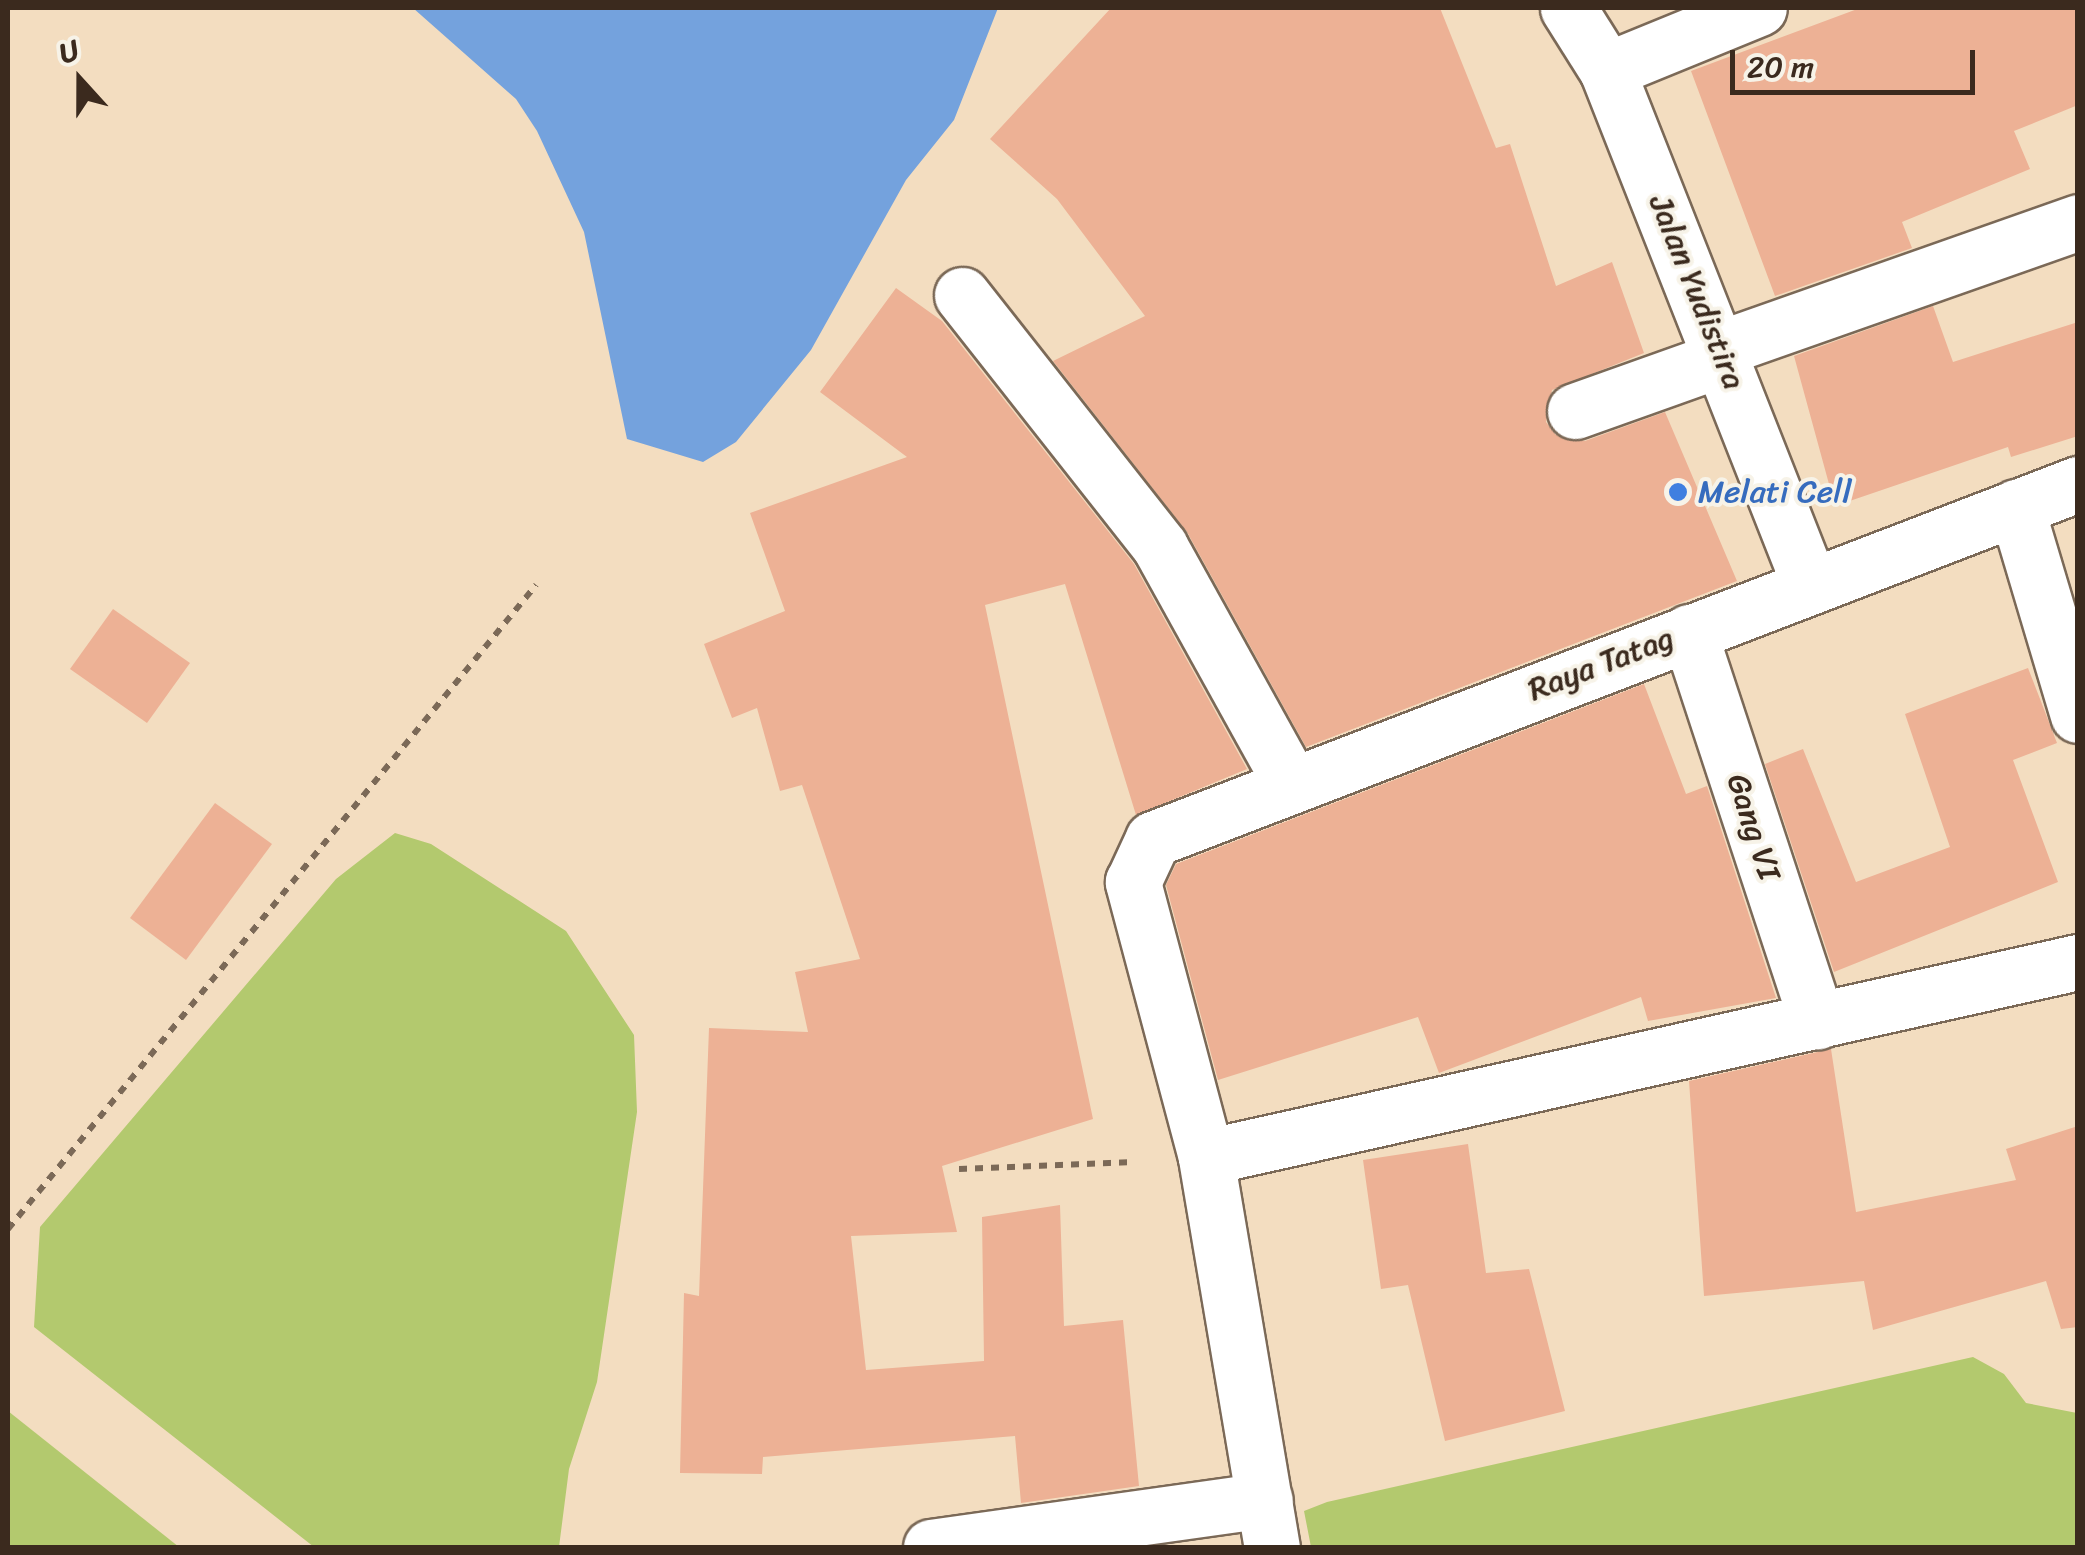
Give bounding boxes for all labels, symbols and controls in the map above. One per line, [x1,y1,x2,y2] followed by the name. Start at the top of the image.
[52,25,87,78] text: U
[30,30,130,130] north arrow
[1735,30,1980,92] scale bar
[1747,40,1814,94] text: 20 m
[1641,190,1753,394] street label: Jalan Yudistira
[1698,473,1852,511] place label: Melati Cell
[1667,481,1689,503] marker: Melati Cell
[1522,619,1680,709] street label: Raya Tatag
[1718,769,1788,885] street label: Gang VI

